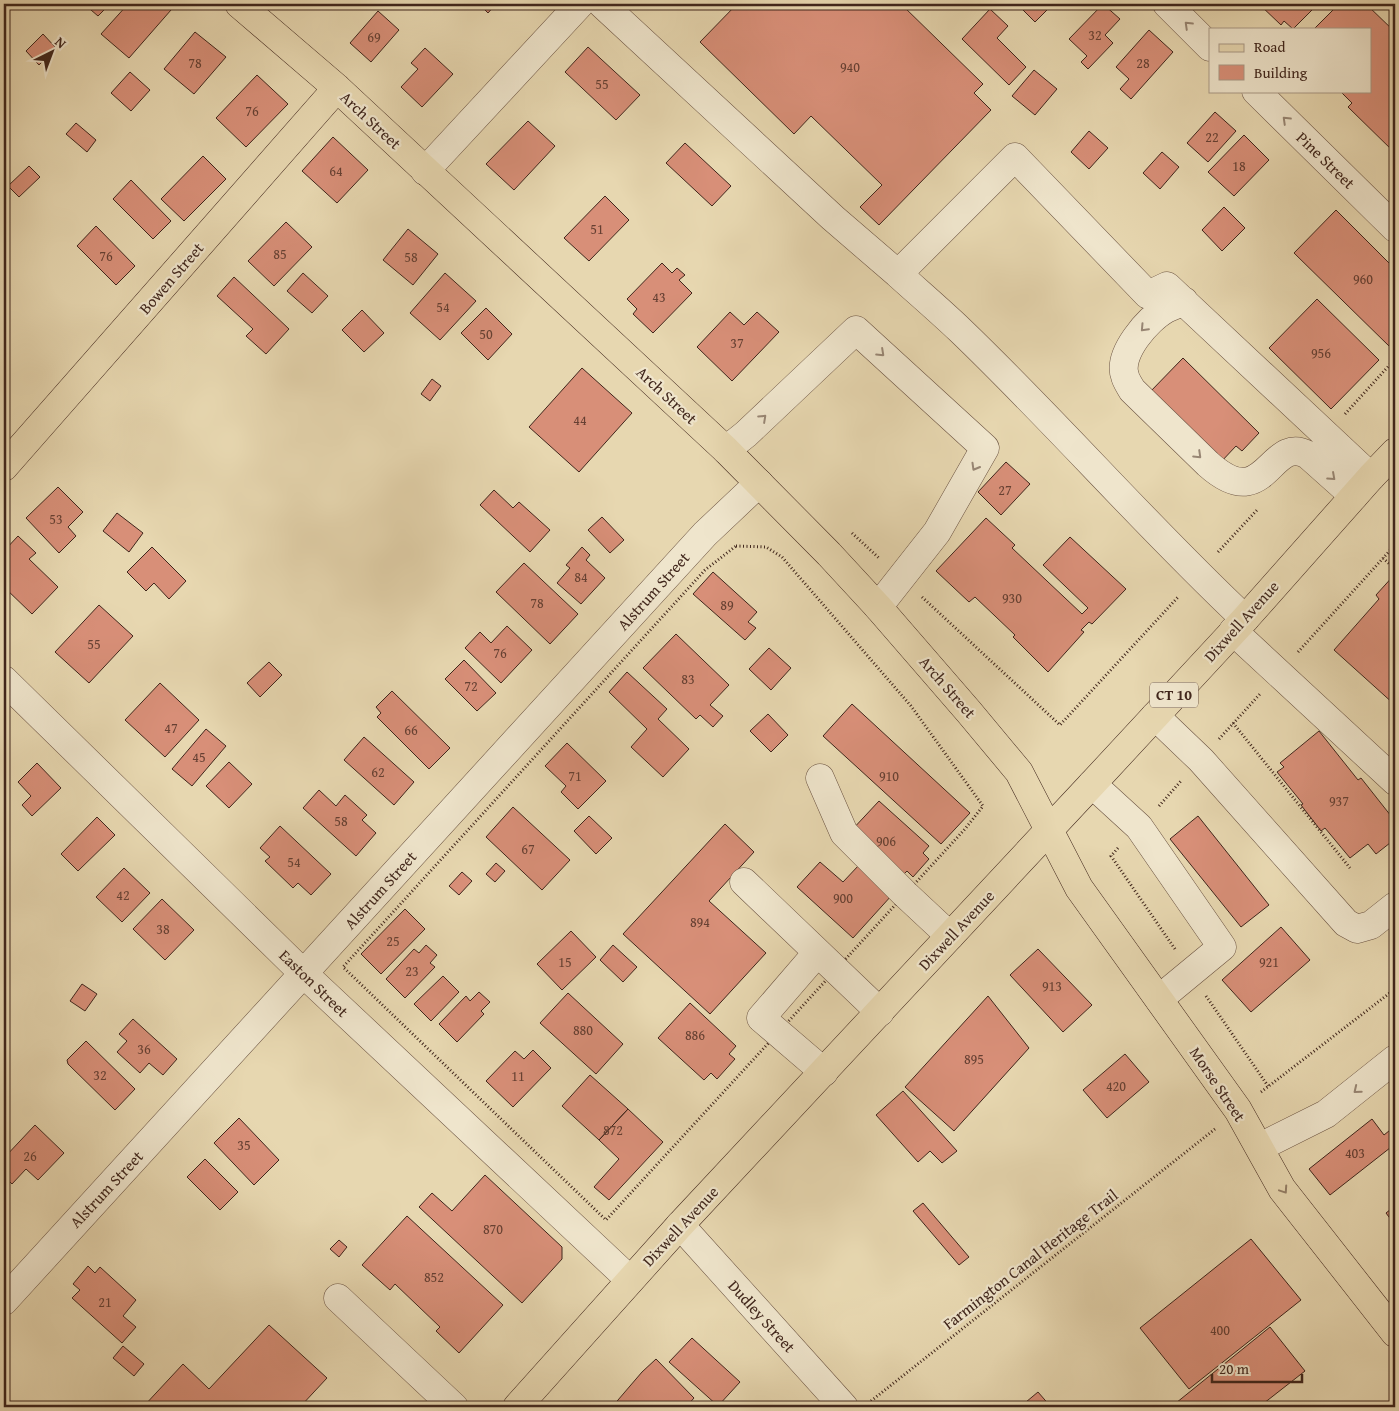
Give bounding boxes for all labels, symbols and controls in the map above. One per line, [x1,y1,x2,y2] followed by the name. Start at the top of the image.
[1185,22,1194,31] one-way arrow
[1088,25,1102,45] house number: 32
[367,27,381,47] house number: 69
[28,28,78,78] north arrow
[1209,28,1372,92] legend
[51,32,71,53] text: N
[1254,36,1285,57] text: Road
[188,53,202,73] house number: 78
[1136,53,1150,73] house number: 28
[840,57,860,77] house number: 940
[1254,62,1308,83] text: Building
[595,74,609,94] house number: 55
[335,85,407,155] street label: Arch Street
[245,101,259,121] house number: 76
[1282,117,1291,126] one-way arrow
[1291,126,1361,194] street label: Pine Street
[1205,127,1219,147] house number: 22
[1232,156,1246,176] house number: 18
[329,161,343,181] house number: 64
[590,219,604,239] house number: 51
[133,236,209,319] street label: Bowen Street
[273,244,287,264] house number: 85
[99,246,113,266] house number: 76
[404,247,418,267] house number: 58
[1353,269,1373,289] house number: 960
[652,287,666,307] house number: 43
[436,297,450,317] house number: 54
[1141,323,1150,332] one-way arrow
[479,324,493,344] house number: 50
[730,333,744,353] house number: 37
[1311,343,1331,363] house number: 956
[876,347,885,356] one-way arrow
[631,360,703,430] street label: Arch Street
[573,410,587,430] house number: 44
[757,415,766,424] one-way arrow
[1192,449,1201,458] one-way arrow
[971,461,981,470] one-way arrow
[1326,471,1335,480] one-way arrow
[998,480,1012,500] house number: 27
[49,509,63,529] house number: 53
[611,546,695,636] street label: Alstrum Street
[574,567,588,587] house number: 84
[1198,575,1284,667] street label: Dixwell Avenue
[1002,588,1022,608] house number: 930
[530,593,544,613] house number: 78
[720,595,734,615] house number: 89
[87,634,101,654] house number: 55
[493,643,507,663] house number: 76
[914,650,982,724] street label: Arch Street
[681,669,695,689] house number: 83
[464,676,478,696] house number: 72
[1150,682,1198,708] road number: CT 10
[164,718,178,738] house number: 47
[404,720,418,740] house number: 66
[192,747,206,767] house number: 45
[371,762,385,782] house number: 62
[568,766,582,786] house number: 71
[879,766,899,786] house number: 910
[1329,791,1349,811] house number: 937
[334,811,348,831] house number: 58
[876,831,896,851] house number: 906
[521,839,535,859] house number: 67
[338,845,422,935] street label: Alstrum Street
[287,852,301,872] house number: 54
[912,884,1000,976] street label: Dixwell Avenue
[116,885,130,905] house number: 42
[833,888,853,908] house number: 900
[690,912,710,932] house number: 894
[156,919,170,939] house number: 38
[386,931,400,951] house number: 25
[274,944,355,1023] street label: Easton Street
[558,952,572,972] house number: 15
[1259,952,1279,972] house number: 921
[405,961,419,981] house number: 23
[1042,976,1062,996] house number: 913
[573,1020,593,1040] house number: 880
[685,1025,705,1045] house number: 886
[137,1039,151,1059] house number: 36
[1184,1042,1252,1127] street label: Morse Street
[964,1049,984,1069] house number: 895
[93,1065,107,1085] house number: 32
[511,1066,525,1086] house number: 11
[1106,1076,1126,1096] house number: 420
[1354,1084,1363,1092] one-way arrow
[603,1120,623,1140] house number: 872
[237,1135,251,1155] house number: 35
[1345,1143,1365,1163] house number: 403
[64,1145,149,1233] street label: Alstrum Street
[23,1146,37,1166] house number: 26
[636,1180,724,1272] street label: Dixwell Avenue
[937,1183,1123,1335] street label: Farmington Canal Heritage Trail
[1278,1184,1287,1193] one-way arrow
[483,1219,503,1239] house number: 870
[424,1267,444,1287] house number: 852
[723,1274,802,1358] street label: Dudley Street
[98,1292,112,1312] house number: 21
[1210,1320,1230,1340] house number: 400
[1212,1351,1302,1383] scale bar
[1219,1358,1250,1379] text: 20 m

